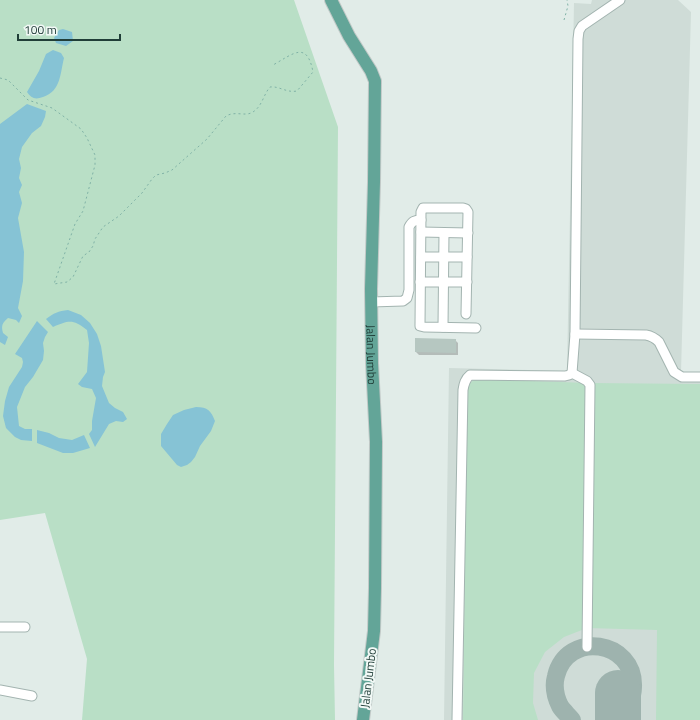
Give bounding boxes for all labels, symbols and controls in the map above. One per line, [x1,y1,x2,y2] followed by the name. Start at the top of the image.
[18,16,120,42] scale bar
[24,20,57,39] text: 100 m
[362,325,383,385] street label: Jalan Jumbo
[355,647,381,709] street label: Jalan Jumbo

